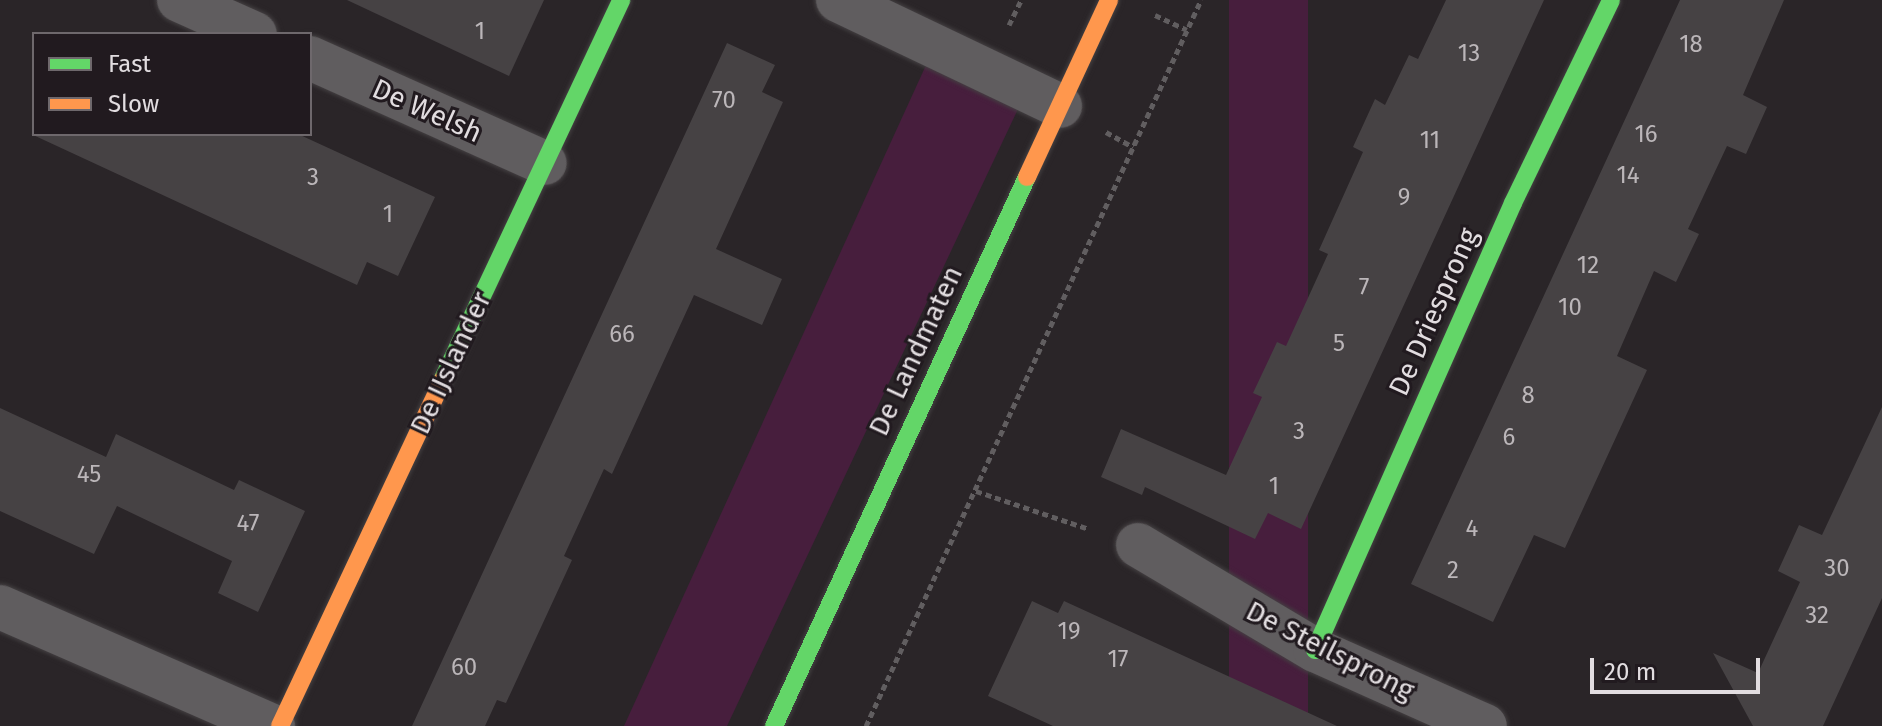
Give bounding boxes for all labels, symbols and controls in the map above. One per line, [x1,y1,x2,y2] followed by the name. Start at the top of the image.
[475,18,485,46] house number: 1
[1679,31,1703,59] house number: 18
[32,32,312,136] legend
[1458,40,1480,68] house number: 13
[108,50,151,78] text: Fast
[367,72,487,150] street label: De Welsh
[712,87,736,115] house number: 70
[108,90,159,118] text: Slow
[1634,121,1658,149] house number: 16
[1420,127,1440,155] house number: 11
[1616,162,1640,190] house number: 14
[307,164,319,192] house number: 3
[1398,184,1410,212] house number: 9
[383,201,393,229] house number: 1
[1382,223,1486,401] street label: De Driesprong
[1577,252,1599,280] house number: 12
[862,261,970,441] street label: De Landmaten
[1359,274,1369,302] house number: 7
[403,287,499,439] street label: De IJslander
[1558,294,1582,322] house number: 10
[609,321,635,349] house number: 66
[1333,330,1345,358] house number: 5
[1521,382,1535,410] house number: 8
[1293,418,1305,446] house number: 3
[1503,424,1515,452] house number: 6
[77,461,101,489] house number: 45
[1269,473,1279,501] house number: 1
[237,510,259,538] house number: 47
[1466,515,1478,543] house number: 4
[1824,555,1850,583] house number: 30
[1447,557,1459,585] house number: 2
[1240,594,1420,708] street label: De Steilsprong
[1805,602,1829,630] house number: 32
[1058,618,1080,646] house number: 19
[1594,642,1764,692] scale bar
[1107,646,1129,674] house number: 17
[451,654,477,682] house number: 60
[1604,658,1656,686] text: 20 m

